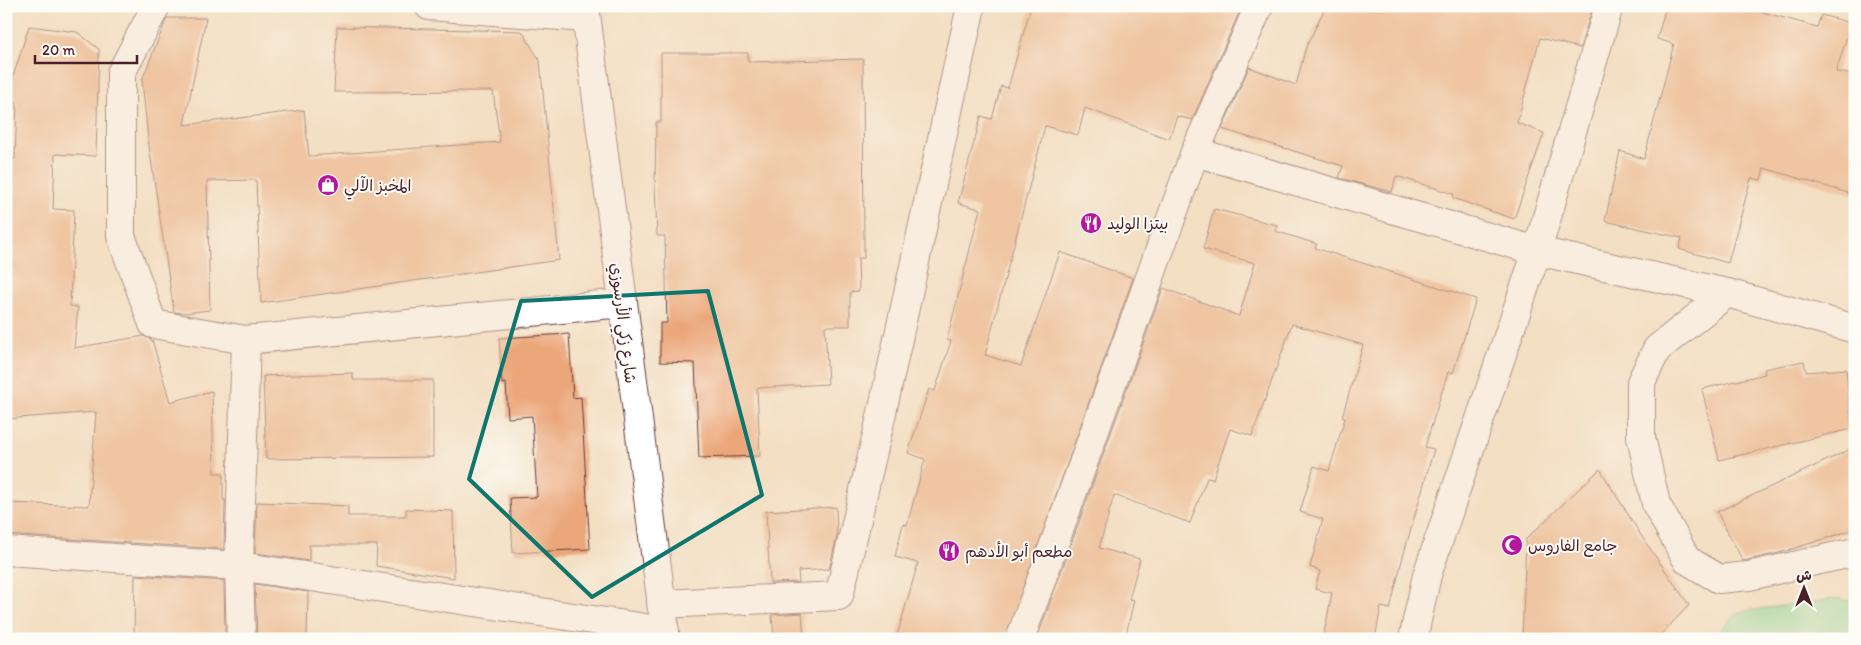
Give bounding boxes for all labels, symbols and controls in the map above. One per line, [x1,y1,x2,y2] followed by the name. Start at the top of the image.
[35,32,138,64] scale bar
[42,41,76,59] text: 20 m
[316,173,340,197] shop icon: المخبز الآلي
[344,176,411,200] place label: المخبز الآلي
[1079,211,1103,235] restaurant icon: بيتزا الوليد
[1107,214,1168,234] place label: بيتزا الوليد
[602,261,641,385] street label: شارع زكي الأرسوزي
[1500,533,1524,557] mosque icon: جامع الفاروس
[1528,536,1617,557] place label: جامع الفاروس
[937,539,961,563] restaurant icon: مطعم أبو الأدهم
[965,541,1072,564] place label: مطعم أبو الأدهم
[1778,562,1828,612] north arrow
[1796,567,1812,584] text: ش

